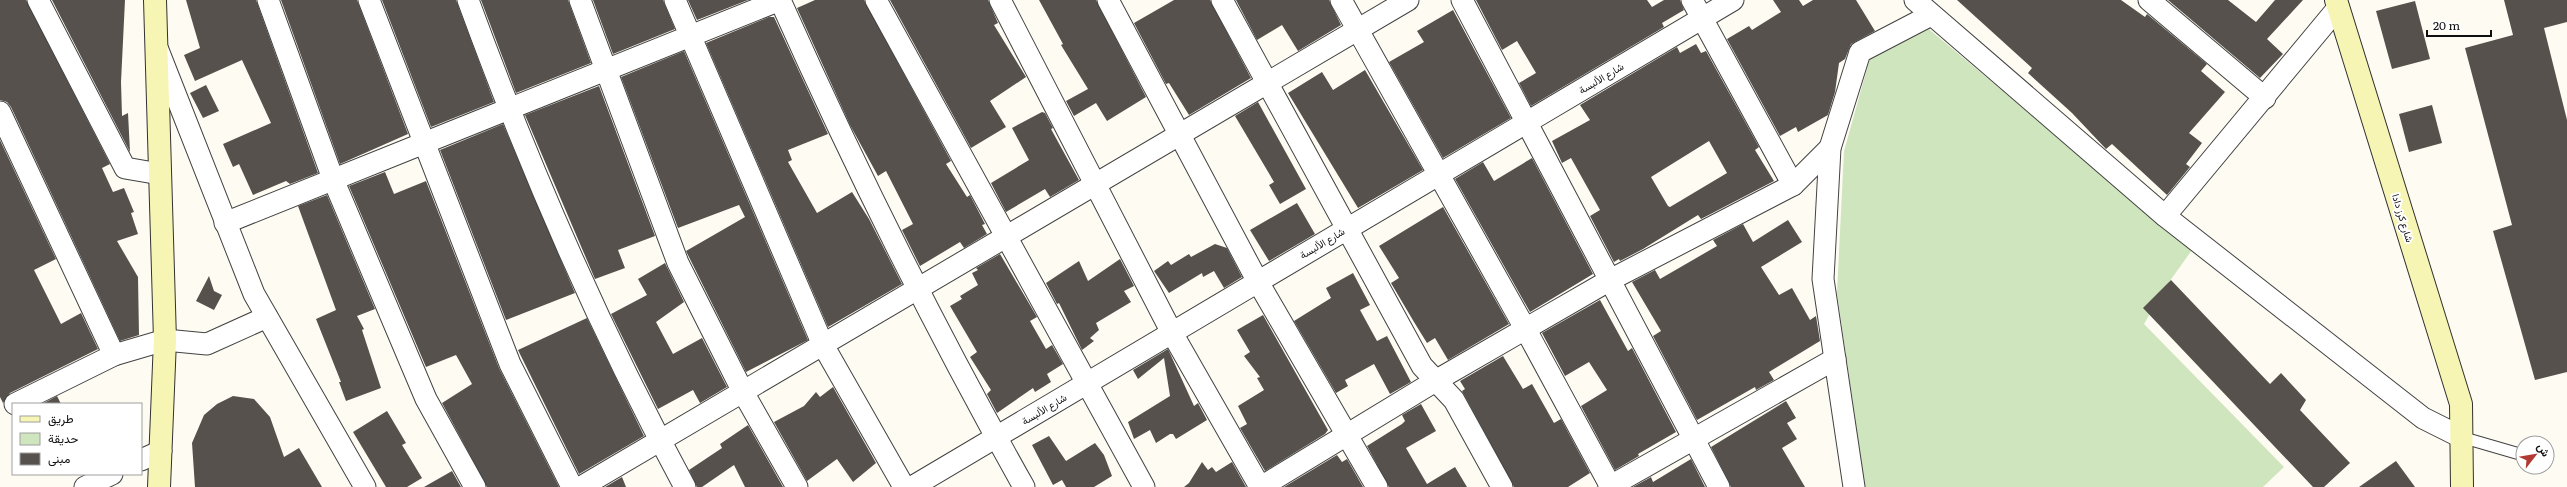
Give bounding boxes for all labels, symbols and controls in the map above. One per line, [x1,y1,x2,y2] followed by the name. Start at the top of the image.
[2427,12,2491,38] scale bar
[2433,16,2460,34] text: 20 m
[1575,58,1626,97] street label: شارع الألبسة
[2389,192,2418,244] street label: شارع كرز دادا
[1296,223,1347,262] street label: شارع الألبسة
[1018,389,1069,428] street label: شارع الألبسة
[12,403,142,475] legend
[48,409,74,427] text: طريق
[48,429,78,447] text: حديقة
[2515,435,2555,475] north arrow
[2534,440,2555,459] text: ش
[48,449,70,467] text: مبنى

